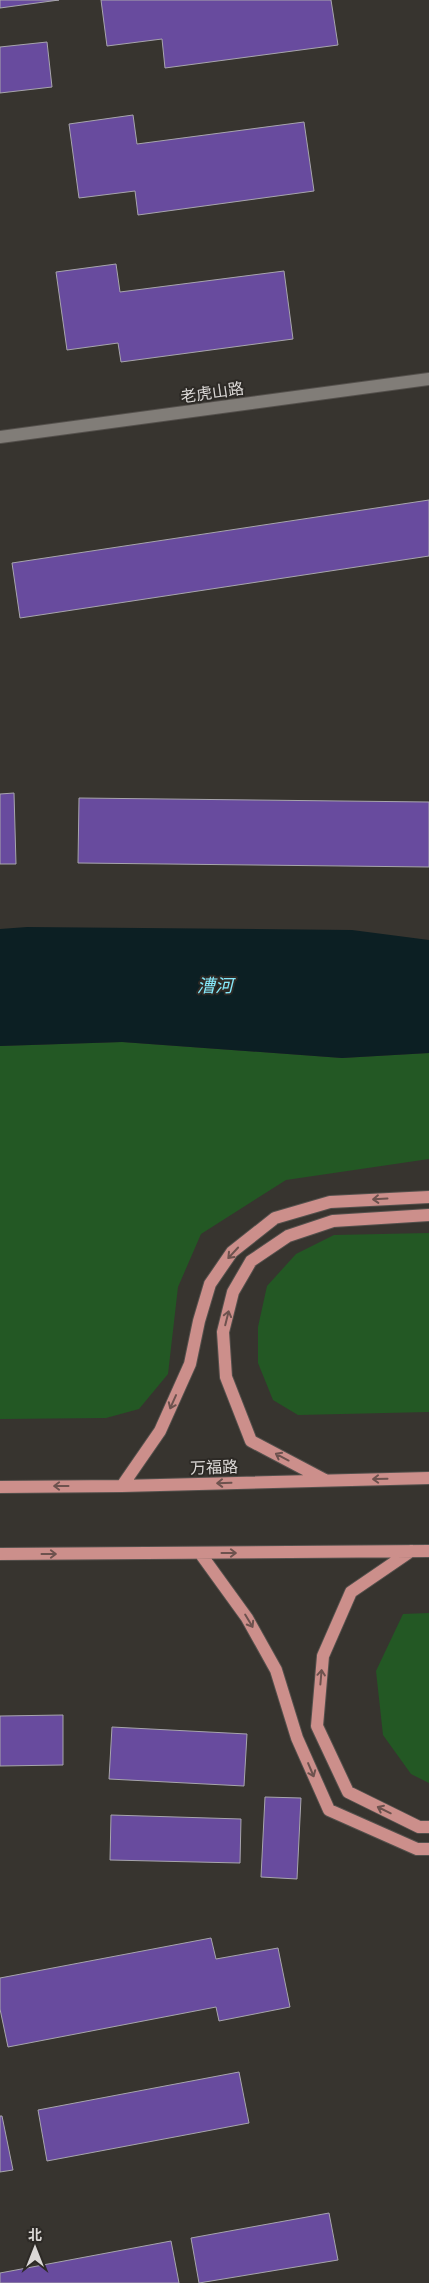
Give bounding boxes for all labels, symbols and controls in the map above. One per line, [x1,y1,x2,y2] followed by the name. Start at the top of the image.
[179,378,245,406] street label: 老虎山路
[197,974,236,997] water label: 漕河
[373,1195,389,1204] one-way arrow
[227,1247,239,1260] one-way arrow
[223,1311,232,1327] one-way arrow
[168,1394,178,1409] one-way arrow
[274,1452,289,1462] one-way arrow
[190,1456,238,1478] street label: 万福路
[373,1474,389,1484] one-way arrow
[216,1478,232,1488] one-way arrow
[53,1481,70,1491] one-way arrow
[220,1548,236,1558] one-way arrow
[40,1549,56,1559] one-way arrow
[243,1614,254,1628] one-way arrow
[317,1670,326,1686] one-way arrow
[307,1762,317,1777] one-way arrow
[377,1805,392,1814] one-way arrow
[10,2223,60,2273] north arrow
[28,2226,42,2244] text: 北

